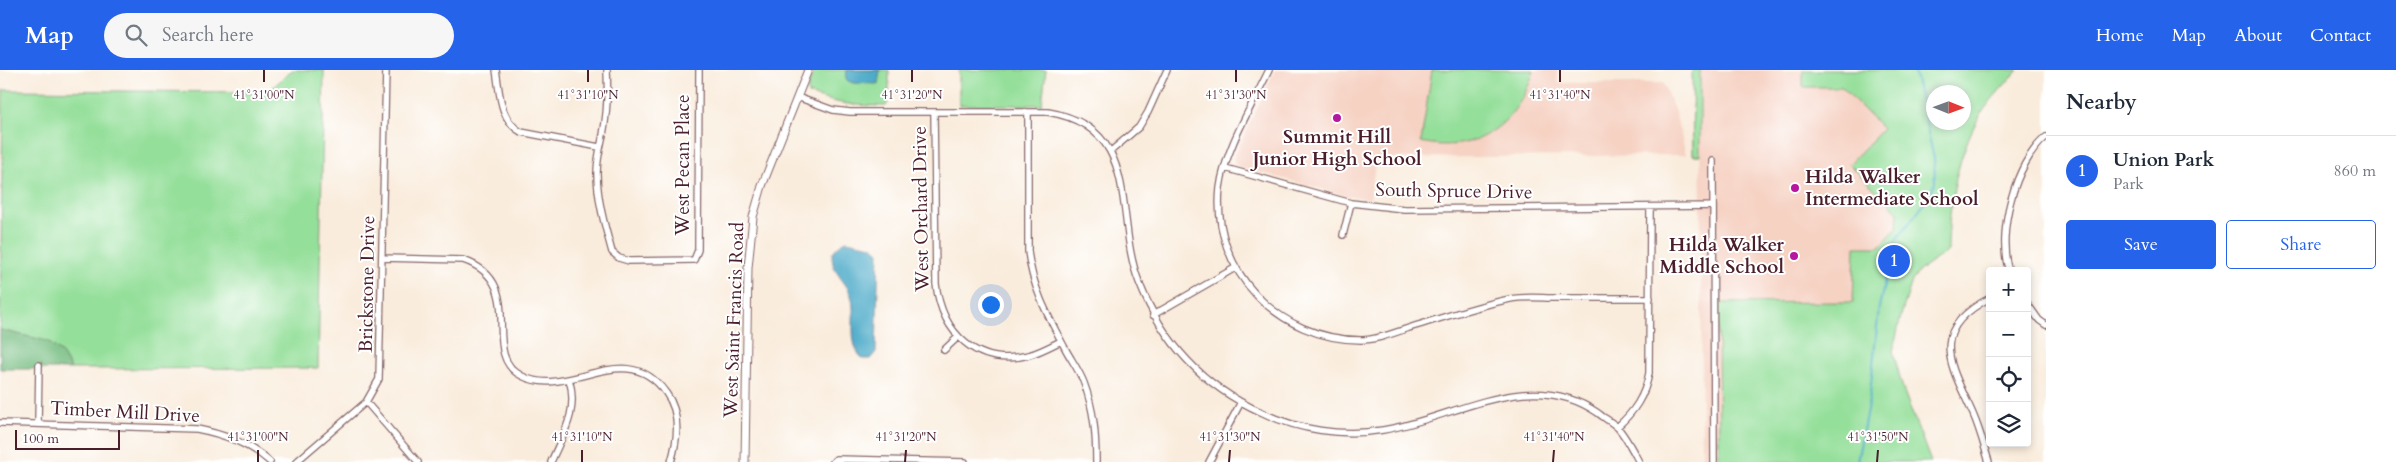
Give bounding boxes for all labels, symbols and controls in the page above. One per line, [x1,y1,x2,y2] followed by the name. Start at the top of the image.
[104,13,454,58] search box
[25,19,74,52] text: Map
[122,21,150,49] icon: search
[162,22,254,48] text: Search here
[2096,23,2144,48] text: Home
[2172,23,2206,48] text: Map
[2234,23,2282,48] text: About
[2310,23,2371,48] text: Contact
[1926,85,1971,130] north arrow
[234,87,295,103] text: 41°31'00"N
[558,87,619,103] text: 41°31'10"N
[882,87,943,103] text: 41°31'20"N
[1206,87,1267,103] text: 41°31'30"N
[1530,87,1591,103] text: 41°31'40"N
[2066,88,2137,117] text: Nearby
[670,94,696,237] street label: West Pecan Place
[1331,112,1343,124] marker: Summit Hill Junior High School
[1249,124,1422,172] place label: Summit Hill Junior High School
[907,126,935,293] street label: West Orchard Drive
[2113,147,2214,173] text: Union Park
[2078,160,2086,182] text: 1
[2334,160,2376,182] text: 860 m
[1805,164,1979,212] place label: Hilda Walker Intermediate School
[2113,173,2144,195] text: Park
[1375,177,1533,205] street label: South Spruce Drive
[1789,182,1801,194] marker: Hilda Walker Intermediate School
[353,215,381,353] street label: Brickstone Drive
[2066,220,2216,269] button: Save
[2226,220,2376,269] button: Share
[718,222,750,419] street label: West Saint Francis Road
[1659,232,1784,280] place label: Hilda Walker Middle School
[1878,242,1910,280] pin: 1
[1788,250,1800,262] marker: Hilda Walker Middle School
[1986,267,2031,447] map controls
[1986,267,2031,312] button: +
[978,292,1004,318] your location
[1986,312,2031,357] button: −
[1986,357,2031,402] button: locate
[49,395,201,429] street label: Timber Mill Drive
[1986,402,2031,447] button: layers
[15,427,120,450] scale bar
[22,429,59,448] text: 100 m
[228,429,289,445] text: 41°31'00"N
[552,429,613,445] text: 41°31'10"N
[876,429,937,445] text: 41°31'20"N
[1200,429,1261,445] text: 41°31'30"N
[1524,429,1585,445] text: 41°31'40"N
[1848,429,1909,445] text: 41°31'50"N

